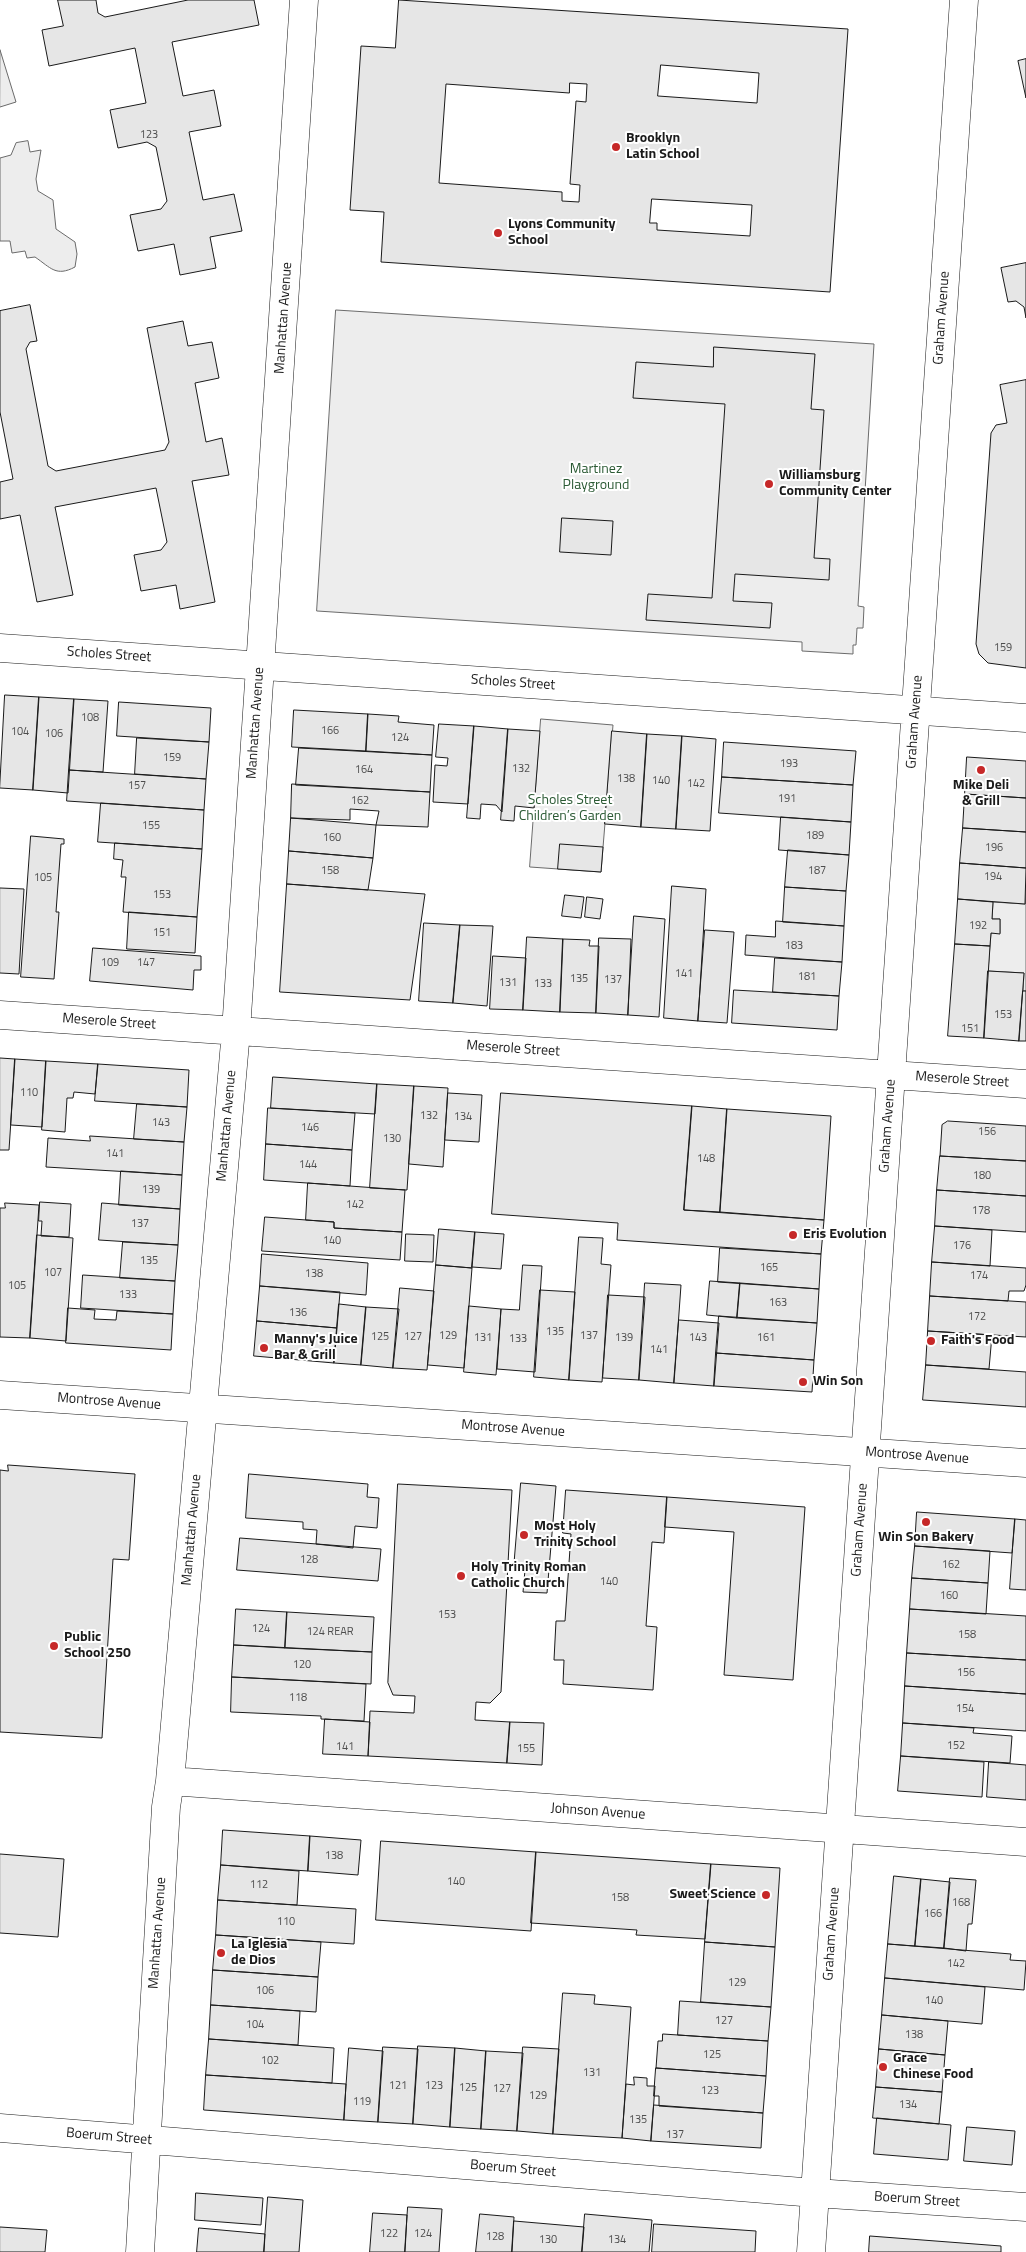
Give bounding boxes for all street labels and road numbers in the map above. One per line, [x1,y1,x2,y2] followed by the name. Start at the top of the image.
[272,262,296,374] street label: Manhattan Avenue
[930,271,954,365] street label: Graham Avenue
[66,644,152,666] street label: Scholes Street
[244,667,268,779] street label: Manhattan Avenue
[470,672,556,694] street label: Scholes Street
[903,675,927,769] street label: Graham Avenue
[62,1010,156,1034] street label: Meserole Street
[466,1037,560,1061] street label: Meserole Street
[915,1068,1009,1092] street label: Meserole Street
[214,1069,240,1183] street label: Manhattan Avenue
[876,1079,900,1173] street label: Graham Avenue
[57,1390,161,1414] street label: Montrose Avenue
[461,1417,565,1441] street label: Montrose Avenue
[865,1444,969,1468] street label: Montrose Avenue
[179,1473,205,1587] street label: Manhattan Avenue
[848,1483,872,1577] street label: Graham Avenue
[550,1800,646,1824] street label: Johnson Avenue
[146,1877,170,1989] street label: Manhattan Avenue
[820,1887,844,1981] street label: Graham Avenue
[65,2125,153,2149] street label: Boerum Street
[469,2157,557,2181] street label: Boerum Street
[873,2189,961,2211] street label: Boerum Street

